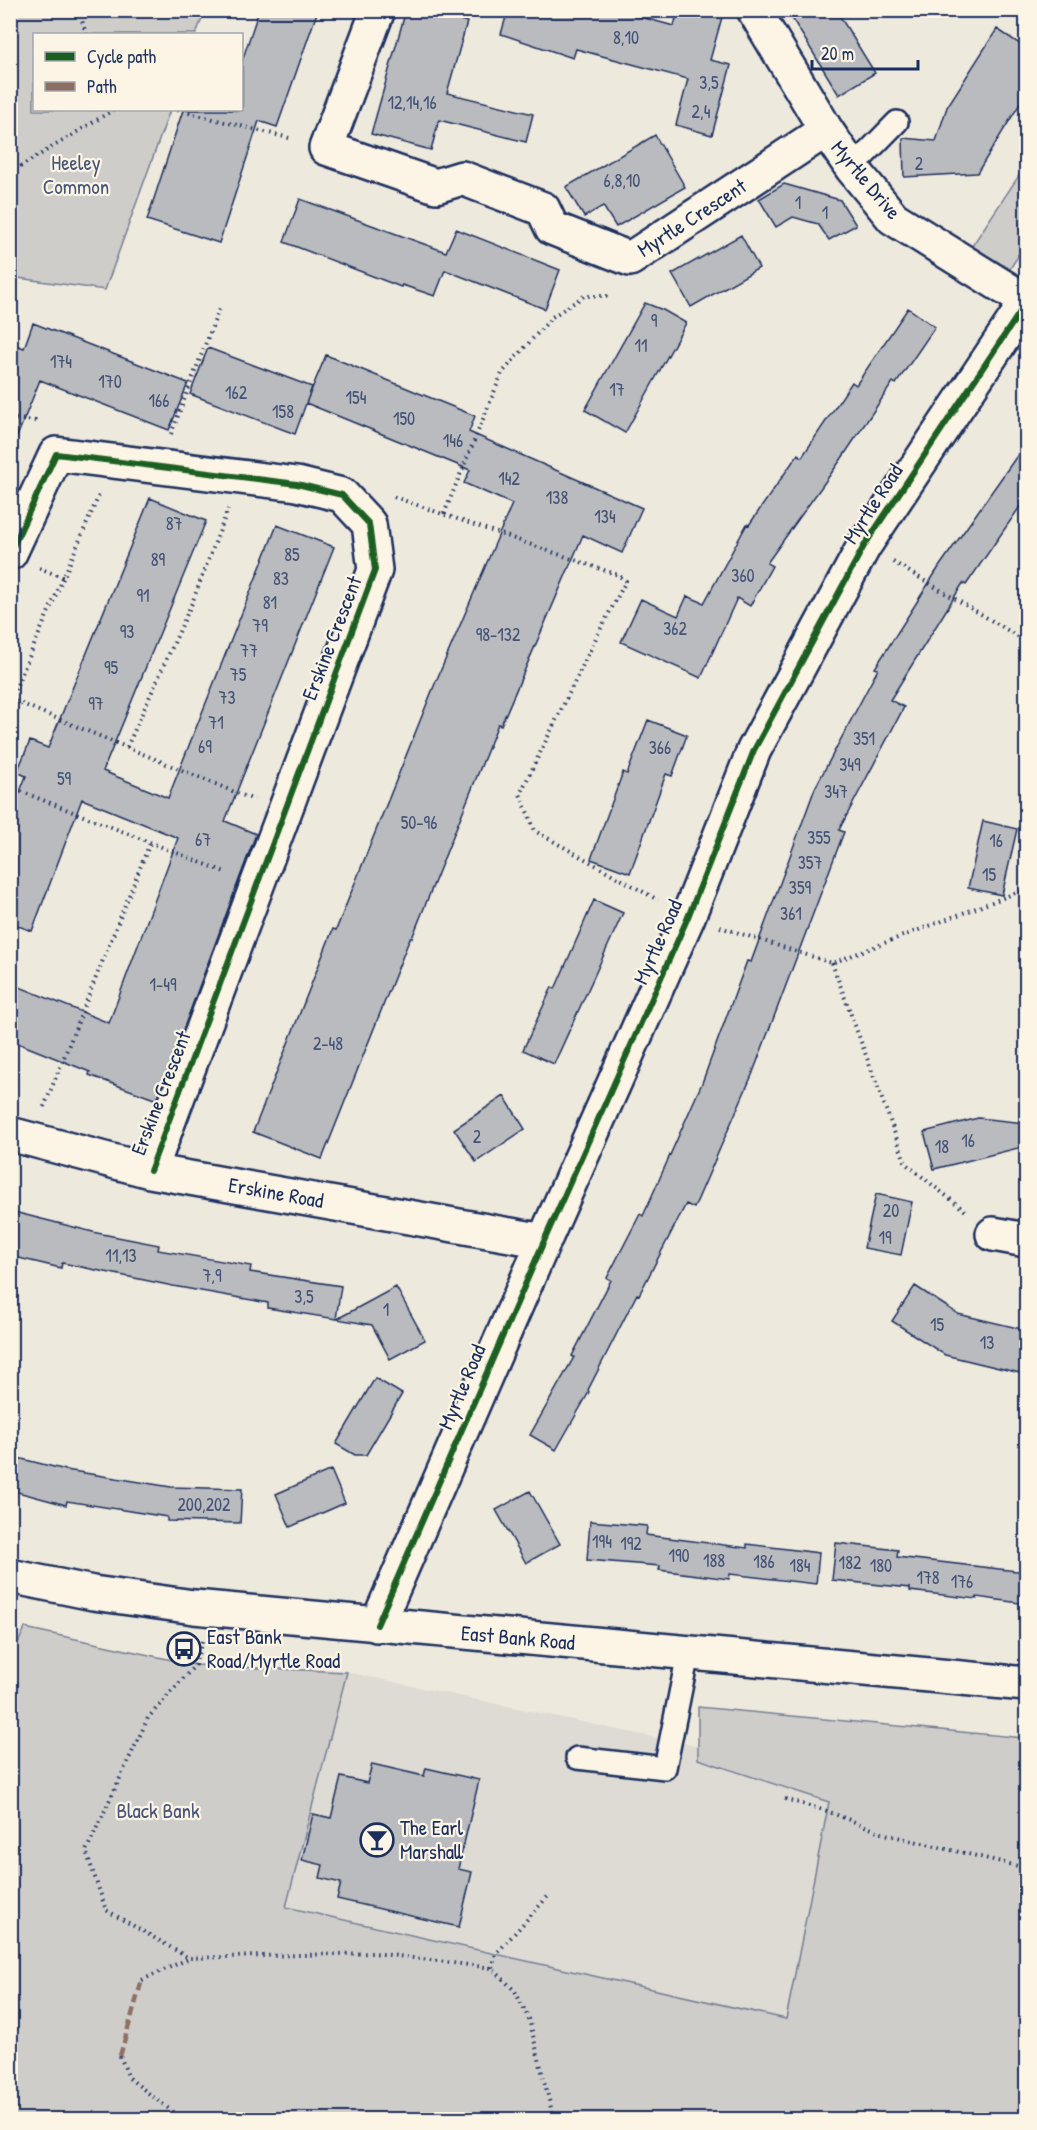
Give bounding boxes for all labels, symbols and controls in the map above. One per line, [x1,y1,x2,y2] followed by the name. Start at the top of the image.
[613,25,639,50] house number: 8,10
[33,33,243,111] legend
[812,33,918,71] scale bar
[821,41,854,66] text: 20 m
[87,44,157,69] text: Cycle path
[699,70,719,95] house number: 3,5
[87,74,117,99] text: Path
[387,90,437,115] house number: 12,14,16
[692,99,711,124] house number: 2,4
[825,134,908,225] street label: Myrtle Drive
[43,148,109,201] park label: Heeley Common
[915,151,924,176] house number: 2
[604,168,640,193] house number: 6,8,10
[632,171,753,264] street label: Myrtle Crescent
[795,190,801,215] house number: 1
[822,200,828,225] house number: 1
[651,308,658,333] house number: 9
[634,333,648,358] house number: 11
[50,349,72,374] house number: 174
[98,369,122,394] house number: 170
[609,377,625,402] house number: 17
[225,380,248,405] house number: 162
[346,385,367,410] house number: 154
[149,388,169,413] house number: 166
[272,399,294,424] house number: 158
[393,406,415,431] house number: 150
[443,428,463,453] house number: 146
[836,458,909,549] street label: Myrtle Road
[498,466,520,491] house number: 142
[546,485,568,510] house number: 138
[594,504,616,529] house number: 134
[166,511,182,536] house number: 87
[284,542,300,567] house number: 85
[151,547,166,572] house number: 89
[731,563,755,588] house number: 360
[273,566,289,591] house number: 83
[295,571,369,704] street label: Erskine Crescent
[136,583,150,608] house number: 91
[263,590,277,615] house number: 81
[252,613,268,638] house number: 79
[663,616,687,641] house number: 362
[120,619,134,644] house number: 93
[476,622,521,647] house number: 98-132
[240,638,258,663] house number: 77
[104,655,118,680] house number: 95
[230,662,247,687] house number: 75
[219,685,235,710] house number: 73
[88,691,104,716] house number: 97
[208,710,224,735] house number: 71
[853,726,875,751] house number: 351
[198,734,212,759] house number: 69
[649,735,671,760] house number: 366
[839,752,861,777] house number: 349
[57,766,71,791] house number: 59
[824,779,848,804] house number: 347
[401,810,437,835] house number: 50-96
[807,825,831,850] house number: 355
[195,827,211,852] house number: 67
[989,828,1003,853] house number: 16
[798,850,822,875] house number: 357
[982,862,996,887] house number: 15
[789,875,812,900] house number: 359
[626,895,689,989] street label: Myrtle Road
[780,901,802,926] house number: 361
[149,972,177,997] house number: 1-49
[124,1026,198,1159] street label: Erskine Crescent
[313,1031,343,1056] house number: 2-48
[473,1124,482,1149] house number: 2
[961,1128,975,1153] house number: 16
[935,1134,949,1159] house number: 18
[226,1170,326,1215] street label: Erskine Road
[883,1198,899,1223] house number: 20
[878,1225,892,1250] house number: 19
[105,1243,137,1268] house number: 11,13
[202,1263,222,1288] house number: 7,9
[294,1284,314,1309] house number: 3,5
[383,1297,389,1322] house number: 1
[930,1312,944,1337] house number: 15
[980,1330,994,1355] house number: 13
[431,1340,492,1434] street label: Myrtle Road
[177,1492,231,1517] house number: 200,202
[592,1529,612,1554] house number: 194
[620,1531,642,1556] house number: 192
[668,1543,690,1568] house number: 190
[703,1548,725,1573] house number: 188
[753,1549,775,1574] house number: 186
[839,1550,862,1575] house number: 182
[789,1553,811,1578] house number: 184
[870,1553,892,1578] house number: 180
[916,1565,940,1590] house number: 178
[951,1569,973,1594] house number: 176
[460,1618,576,1657] street label: East Bank Road
[207,1622,340,1675] place label: East Bank Road/Myrtle Road
[166,1631,202,1667] bus stop icon: East Bank Road/Myrtle Road
[116,1796,200,1825] park label: Black Bank
[400,1813,464,1866] place label: The Earl Marshall
[359,1822,395,1858] bar icon: The Earl Marshall

